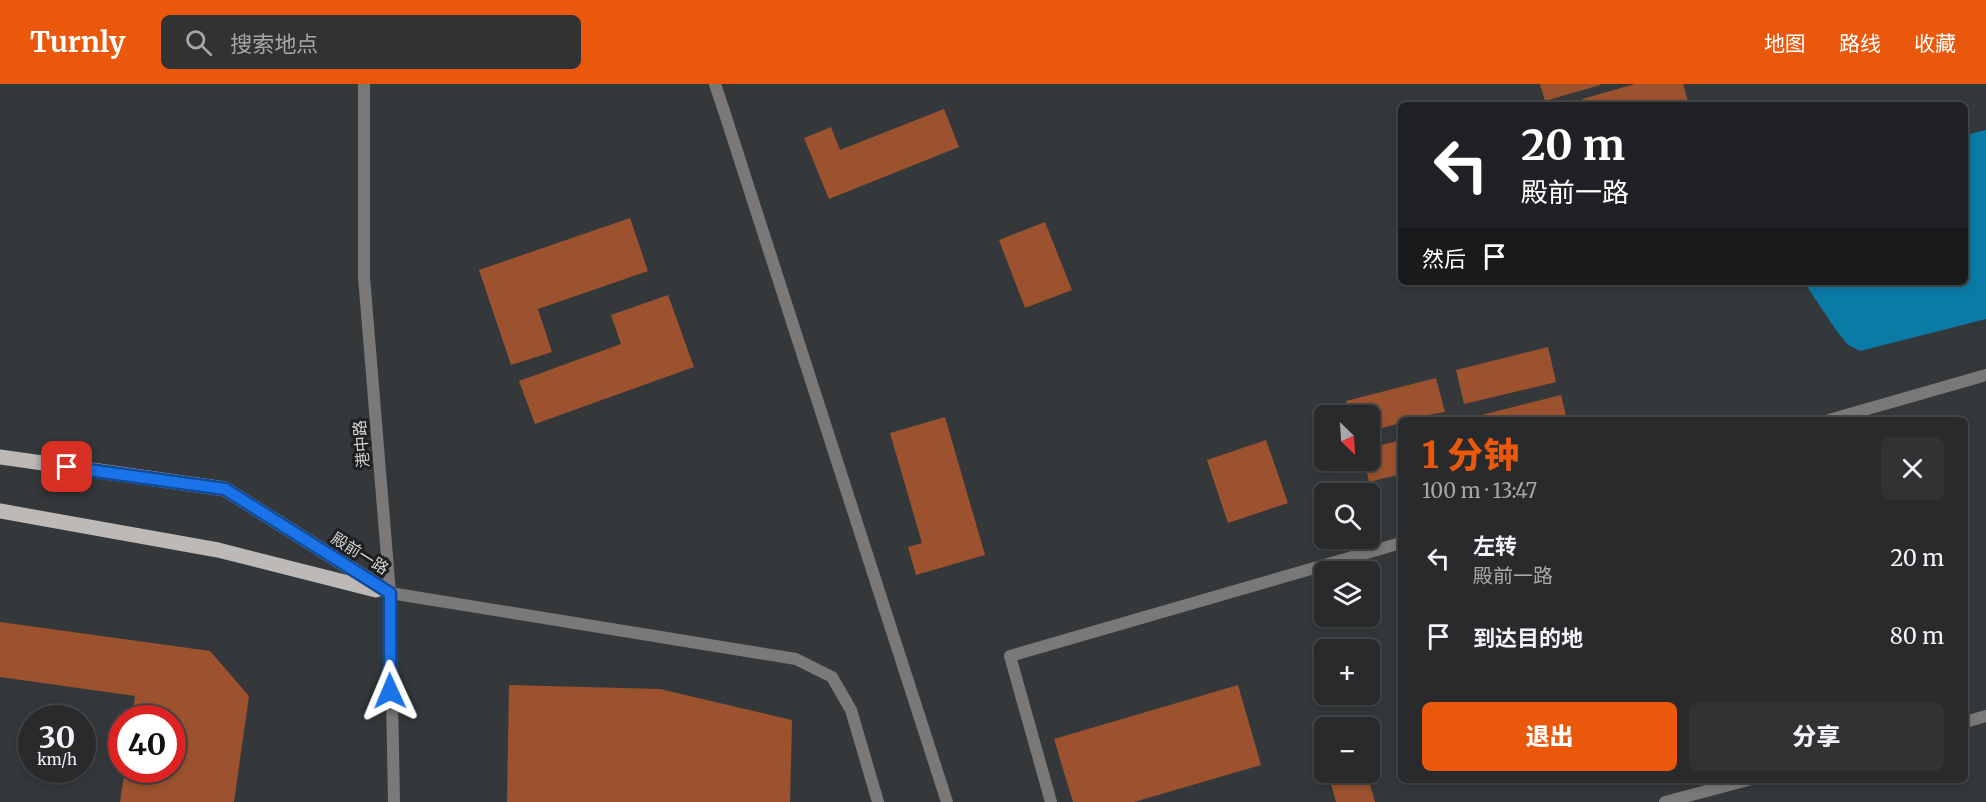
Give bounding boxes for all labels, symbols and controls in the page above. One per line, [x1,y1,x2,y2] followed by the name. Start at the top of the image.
[161,15,581,69] search box
[30,24,125,60] text: Turnly
[182,26,215,59] icon: search
[230,30,318,58] text: 搜索地点
[1764,30,1806,57] text: 地图
[1839,30,1881,57] text: 路线
[1914,30,1956,57] text: 收藏
[1521,119,1625,171] text: 20 m
[1422,126,1500,204] icon: left
[1521,175,1629,209] text: 殿前一路
[1478,240,1511,273] icon: arrive
[1422,245,1466,273] text: 然后
[1314,405,1380,471] north arrow
[1314,405,1380,783] map controls
[349,419,373,469] street label: 港中路
[1422,433,1519,478] text: 1 分钟
[1881,437,1944,500] button: close
[41,441,92,492] pin
[50,450,83,483] icon: arrive
[1422,478,1537,503] text: 100 m · 13:47
[1314,483,1380,549] button: search
[328,528,392,578] street label: 殿前一路
[1473,532,1517,560] text: 左转
[1422,542,1455,575] icon: left
[1890,544,1944,572] text: 20 m
[1314,561,1380,627] button: layers
[1473,563,1553,588] text: 殿前一路
[1422,620,1455,653] icon: arrive
[1890,622,1944,650] text: 80 m
[1473,624,1583,652] text: 到达目的地
[1314,639,1380,705] button: +
[358,659,422,723] position arrow
[1422,702,1677,771] button: 退出
[1689,702,1944,771] button: 分享
[108,705,186,783] speed limit sign: 40
[1314,717,1380,783] button: −
[39,718,75,756] text: 30
[37,750,77,769] text: km/h

